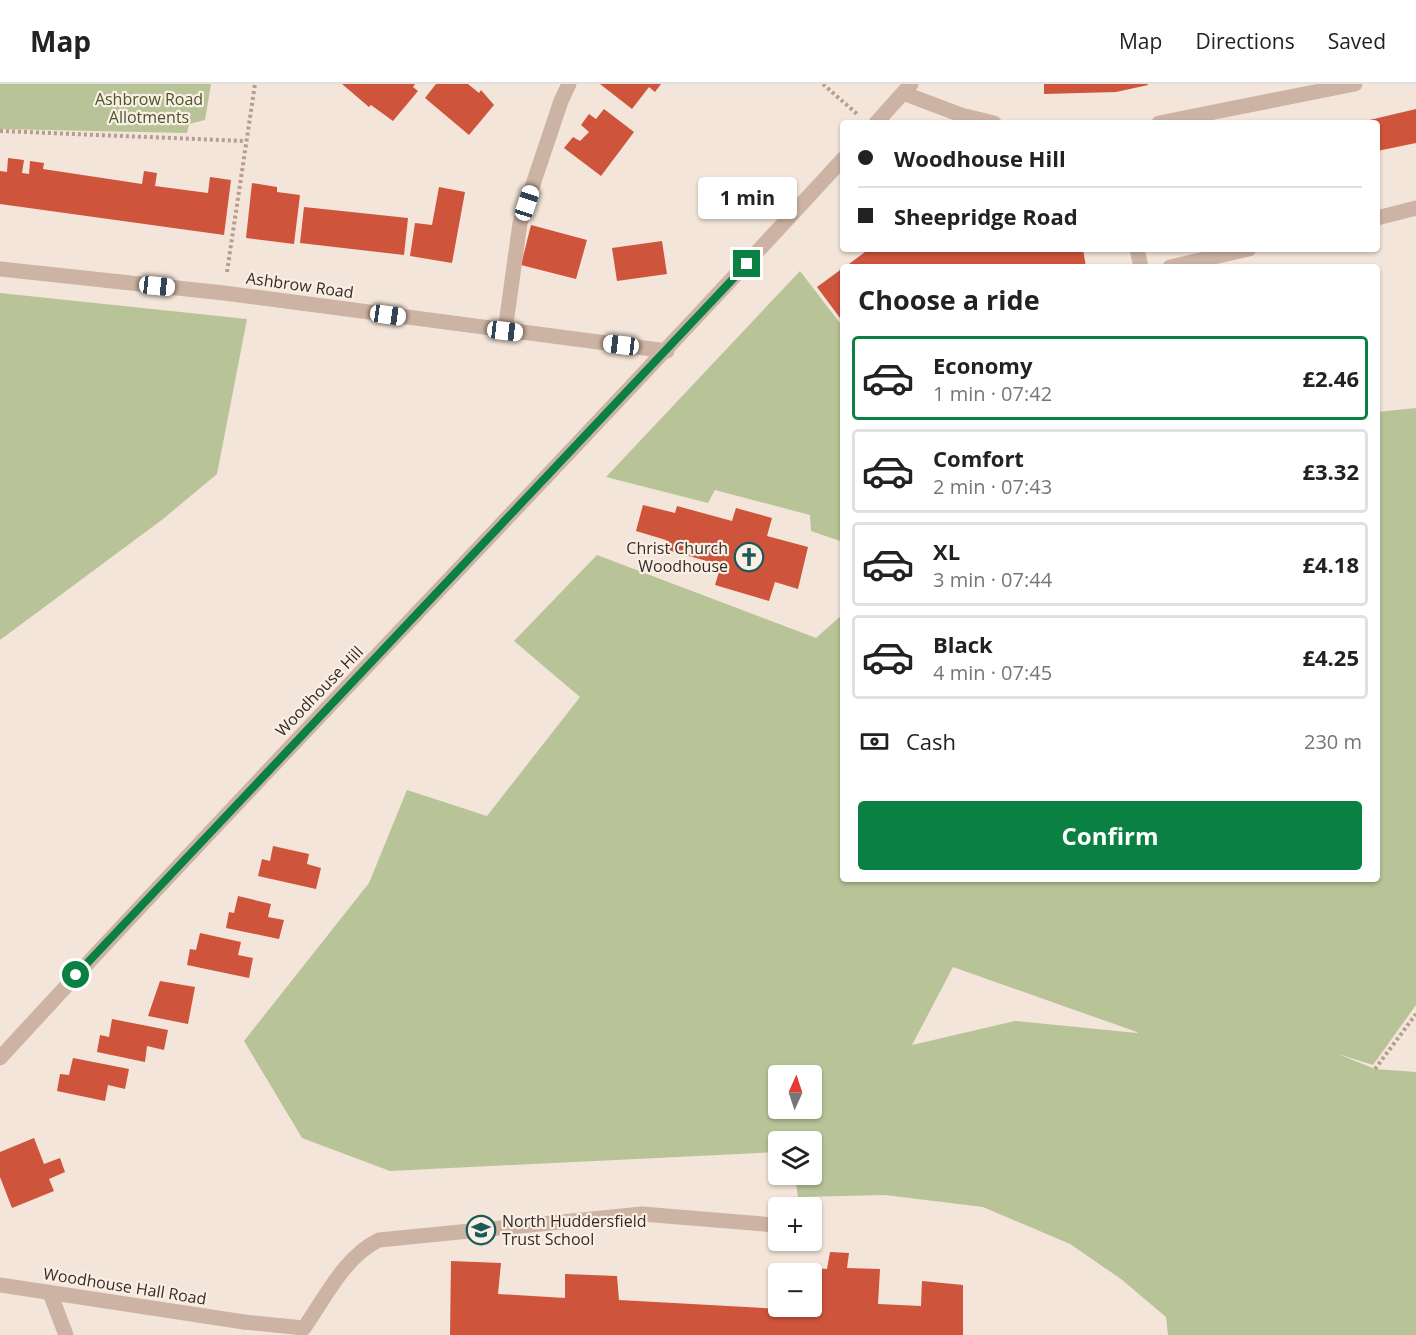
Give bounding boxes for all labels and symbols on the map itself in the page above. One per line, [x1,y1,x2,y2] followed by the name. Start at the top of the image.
[95,88,203,128] park label: Ashbrow Road Allotments
[698,177,796,219] callout: 1 min
[513,183,541,223] car
[733,250,760,277] route end
[245,267,355,303] street label: Ashbrow Road
[138,275,176,297] car
[369,304,407,326] car
[486,320,524,342] car
[602,334,640,356] car
[626,537,728,577] place label: Christ Church Woodhouse
[733,541,765,573] church icon: Christ Church Woodhouse
[270,641,368,741] street label: Woodhouse Hill
[62,961,89,988] route start
[768,1065,822,1119] north arrow
[502,1210,646,1250] place label: North Huddersfield Trust School
[465,1214,497,1246] school or university icon: North Huddersfield Trust School
[42,1262,208,1310] street label: Woodhouse Hall Road

